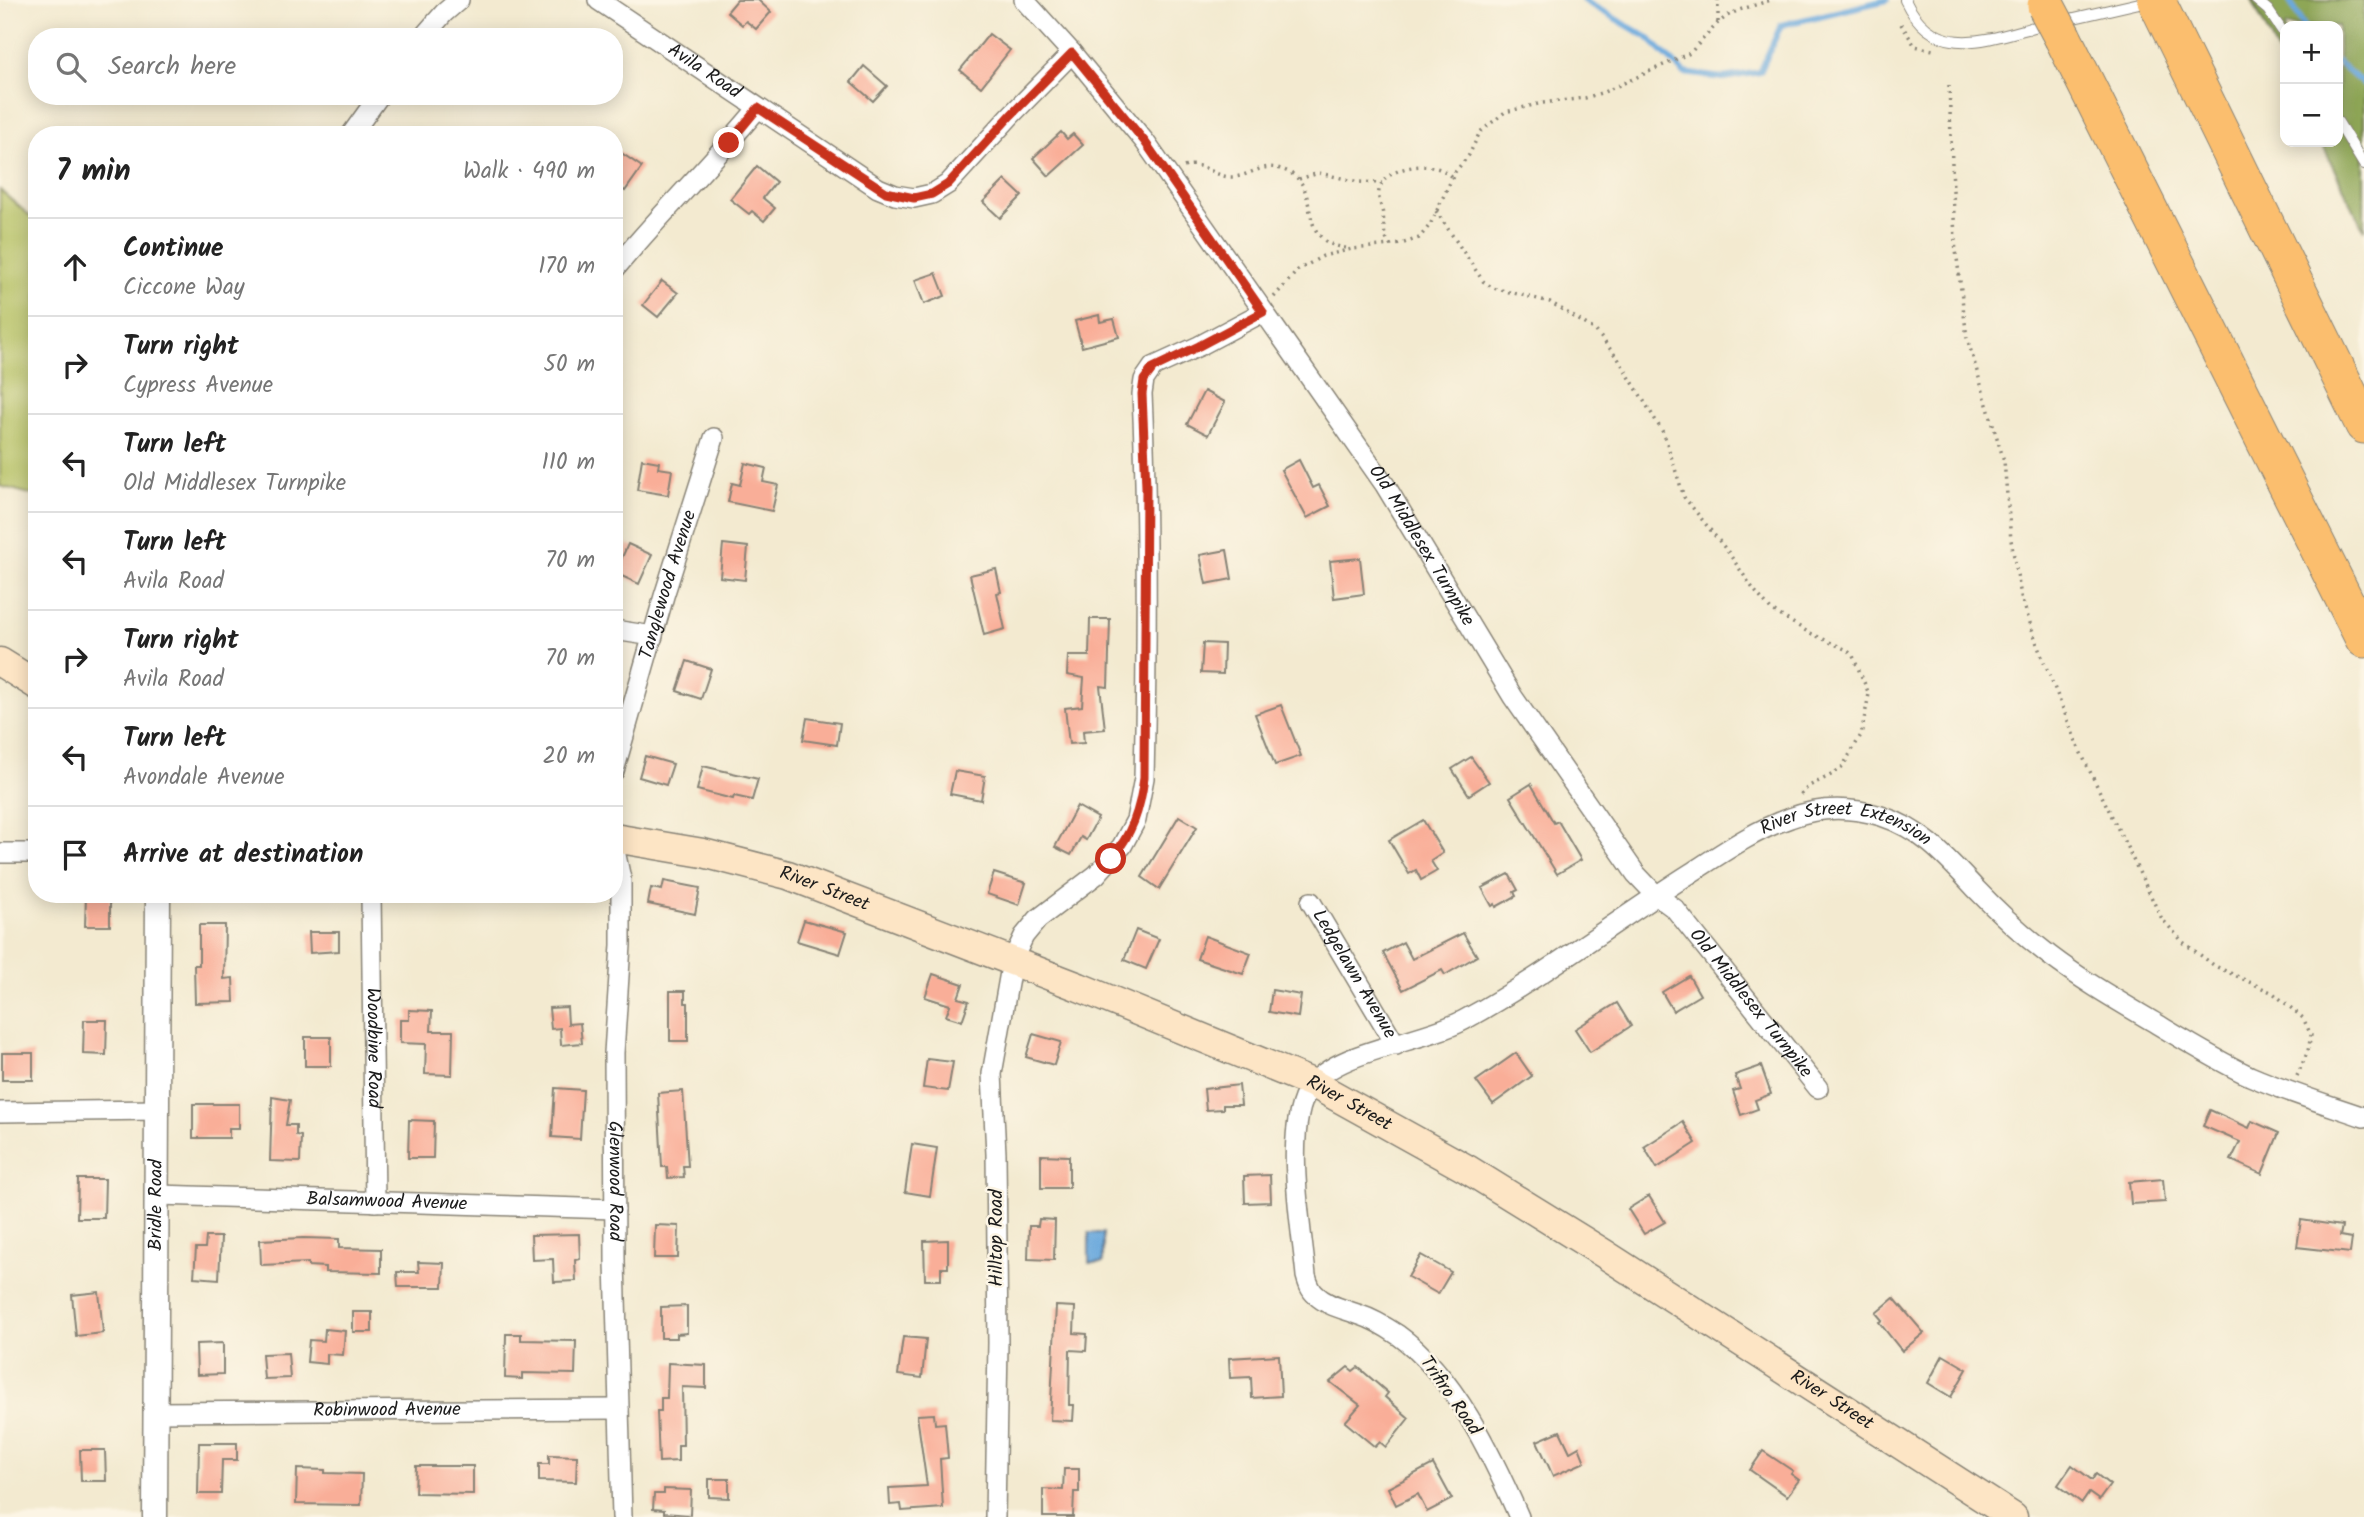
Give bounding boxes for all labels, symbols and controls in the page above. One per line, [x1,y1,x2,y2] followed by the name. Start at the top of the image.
[2280,21,2343,147] map controls
[2280,21,2343,84] button: +
[28,28,623,105] search box
[661,36,748,107] street label: Avila Road
[108,46,236,88] text: Search here
[52,48,90,86] icon: search
[2280,84,2343,147] button: −
[713,127,744,158] route end
[56,148,131,196] text: 7 min
[463,154,595,190] text: Walk · 490 m
[123,228,224,270] text: Continue
[56,248,94,286] icon: ahead
[538,249,595,285] text: 170 m
[123,270,245,306] text: Ciccone Way
[123,326,239,368] text: Turn right
[56,346,94,384] icon: right
[544,347,595,383] text: 50 m
[123,368,273,404] text: Cypress Avenue
[123,424,226,466] text: Turn left
[56,444,94,482] icon: left
[542,445,595,481] text: 110 m
[1360,459,1482,633] street label: Old Middlesex Turnpike
[123,466,346,502] text: Old Middlesex Turnpike
[632,506,705,663] street label: Tanglewood Avenue
[123,522,226,564] text: Turn left
[56,542,94,580] icon: left
[545,543,595,579] text: 70 m
[123,564,224,600] text: Avila Road
[123,620,239,662] text: Turn right
[56,640,94,678] icon: right
[545,641,595,677] text: 70 m
[123,662,224,698] text: Avila Road
[123,718,226,760] text: Turn left
[56,738,94,776] icon: left
[543,739,595,775] text: 20 m
[123,760,285,796] text: Avondale Avenue
[1755,794,1938,854] street label: River Street Extension
[123,834,363,876] text: Arrive at destination
[56,836,94,874] icon: arrive
[1095,843,1126,874] route start
[776,858,874,920] street label: River Street
[1304,904,1404,1045] street label: Ledgelawn Avenue
[1681,922,1820,1085] street label: Old Middlesex Turnpike
[357,988,389,1109] street label: Woodbine Road
[1300,1067,1398,1140] street label: River Street
[599,1121,630,1242] street label: Glenwood Road
[141,1159,172,1251] street label: Bridle Road
[306,1185,468,1219] street label: Balsamwood Avenue
[982,1189,1012,1287] street label: Hilltop Road
[1411,1350,1489,1443] street label: Trifiro Road
[1784,1362,1880,1439] street label: River Street
[313,1395,461,1426] street label: Robinwood Avenue

